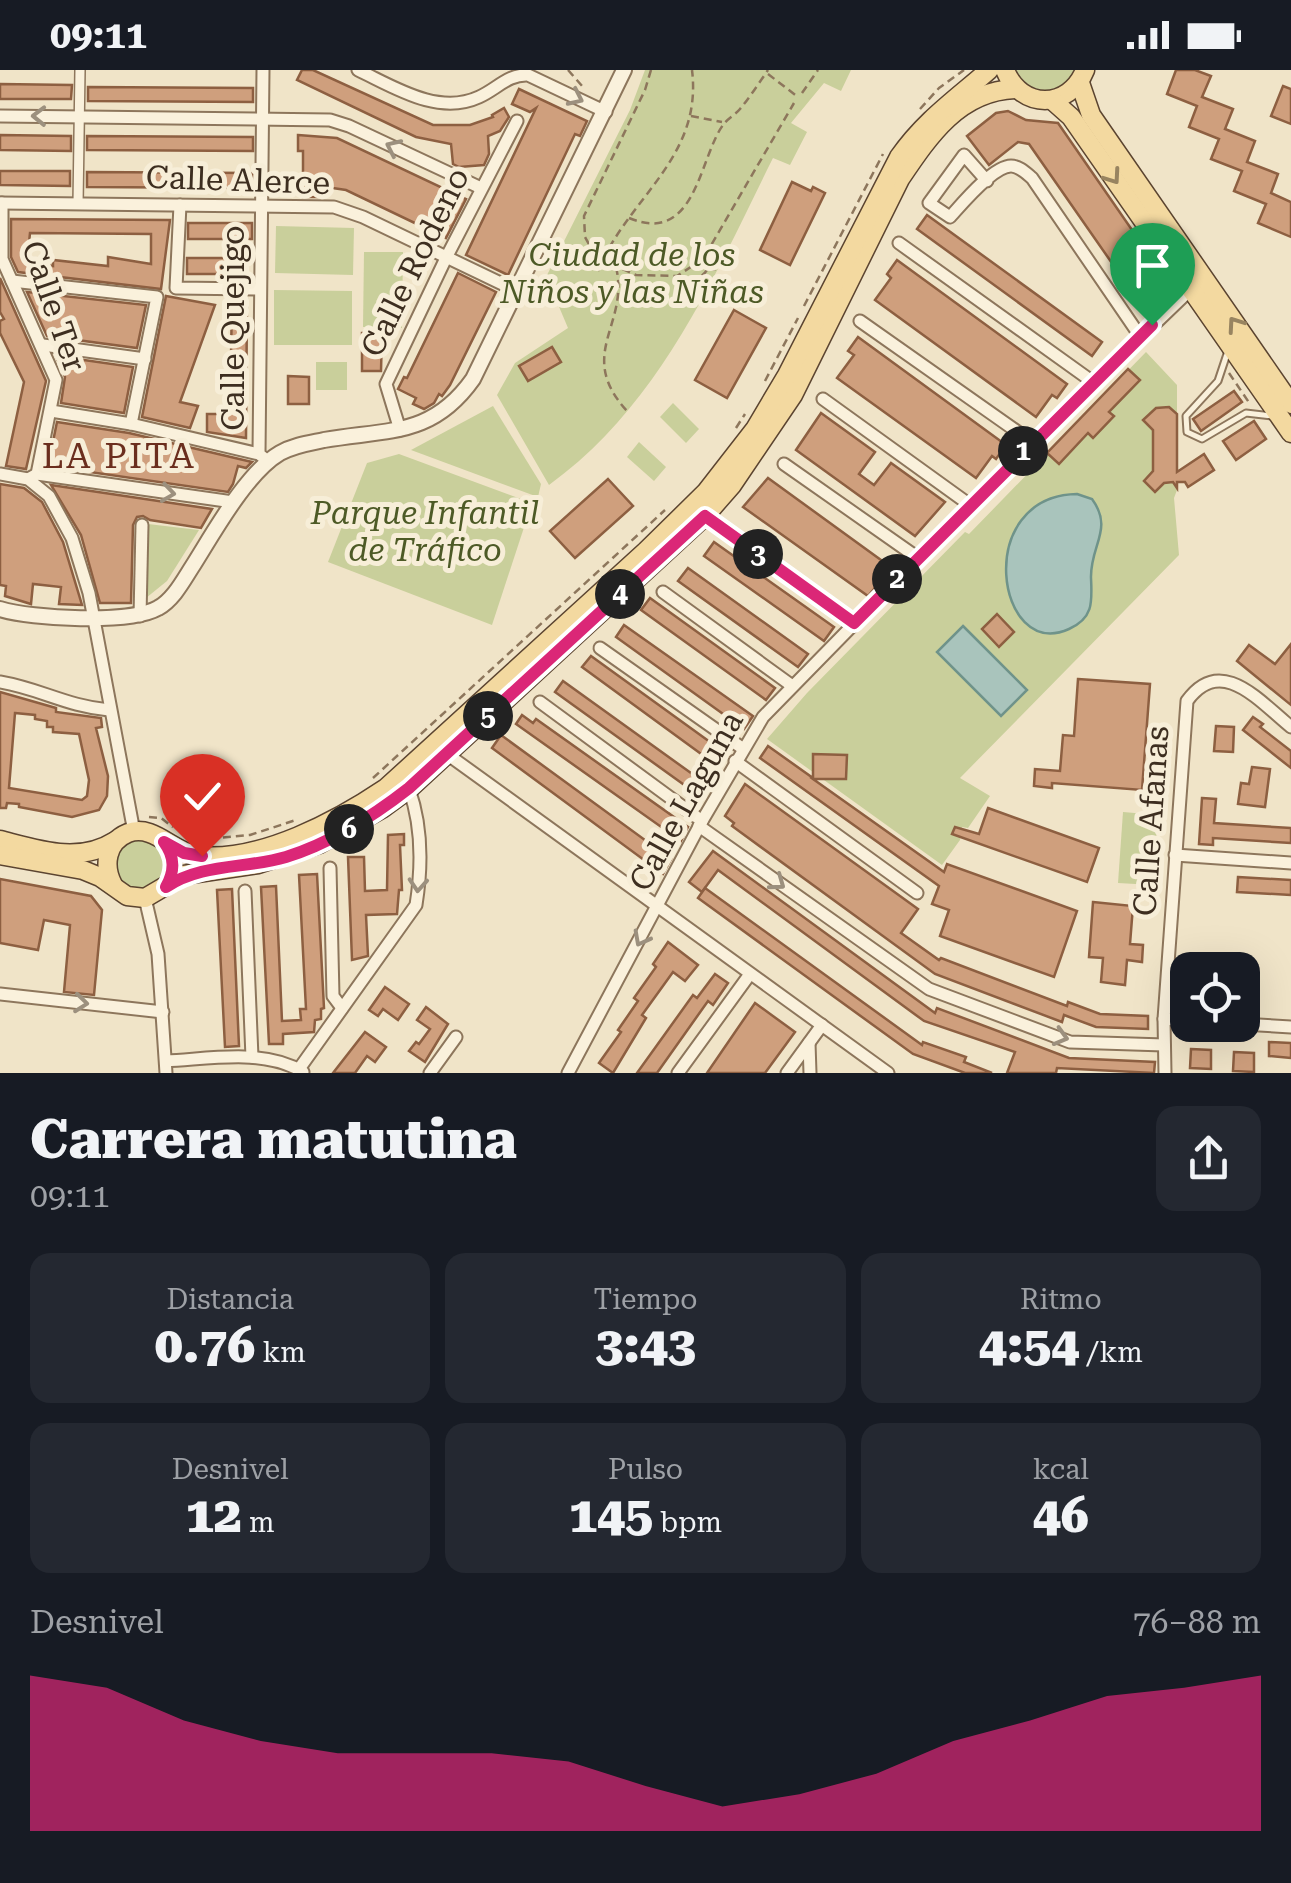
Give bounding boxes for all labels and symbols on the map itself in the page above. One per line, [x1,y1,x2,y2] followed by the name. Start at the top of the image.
[566,86,584,106] one-way arrow
[30,106,46,127] one-way arrow
[385,139,403,159] one-way arrow
[145,158,331,202] street label: Calle Alerce
[353,161,477,363] street label: Calle Rodeno
[1101,165,1119,184] one-way arrow
[1110,223,1195,326] pin
[214,225,252,431] street label: Calle Quejigo
[14,236,94,376] street label: Calle Ter
[499,236,764,311] park label: Ciudad de los Niños y las Niñas
[1229,316,1247,335] one-way arrow
[998,426,1048,476] pin: 1
[42,436,196,477] district label: LA PITA
[159,481,176,502] one-way arrow
[310,494,539,569] park label: Parque Infantil de Tráfico
[733,529,783,579] pin: 3
[872,554,922,604] pin: 2
[595,569,645,619] pin: 4
[463,691,513,741] pin: 5
[621,705,751,897] street label: Calle Laguna
[1125,725,1177,917] street label: Calle Afanas
[160,754,245,857] pin
[324,804,374,854] pin: 6
[767,871,786,889] one-way arrow
[407,877,429,893] one-way arrow
[634,929,653,947] one-way arrow
[74,992,90,1013] one-way arrow
[1052,1025,1069,1046] one-way arrow

